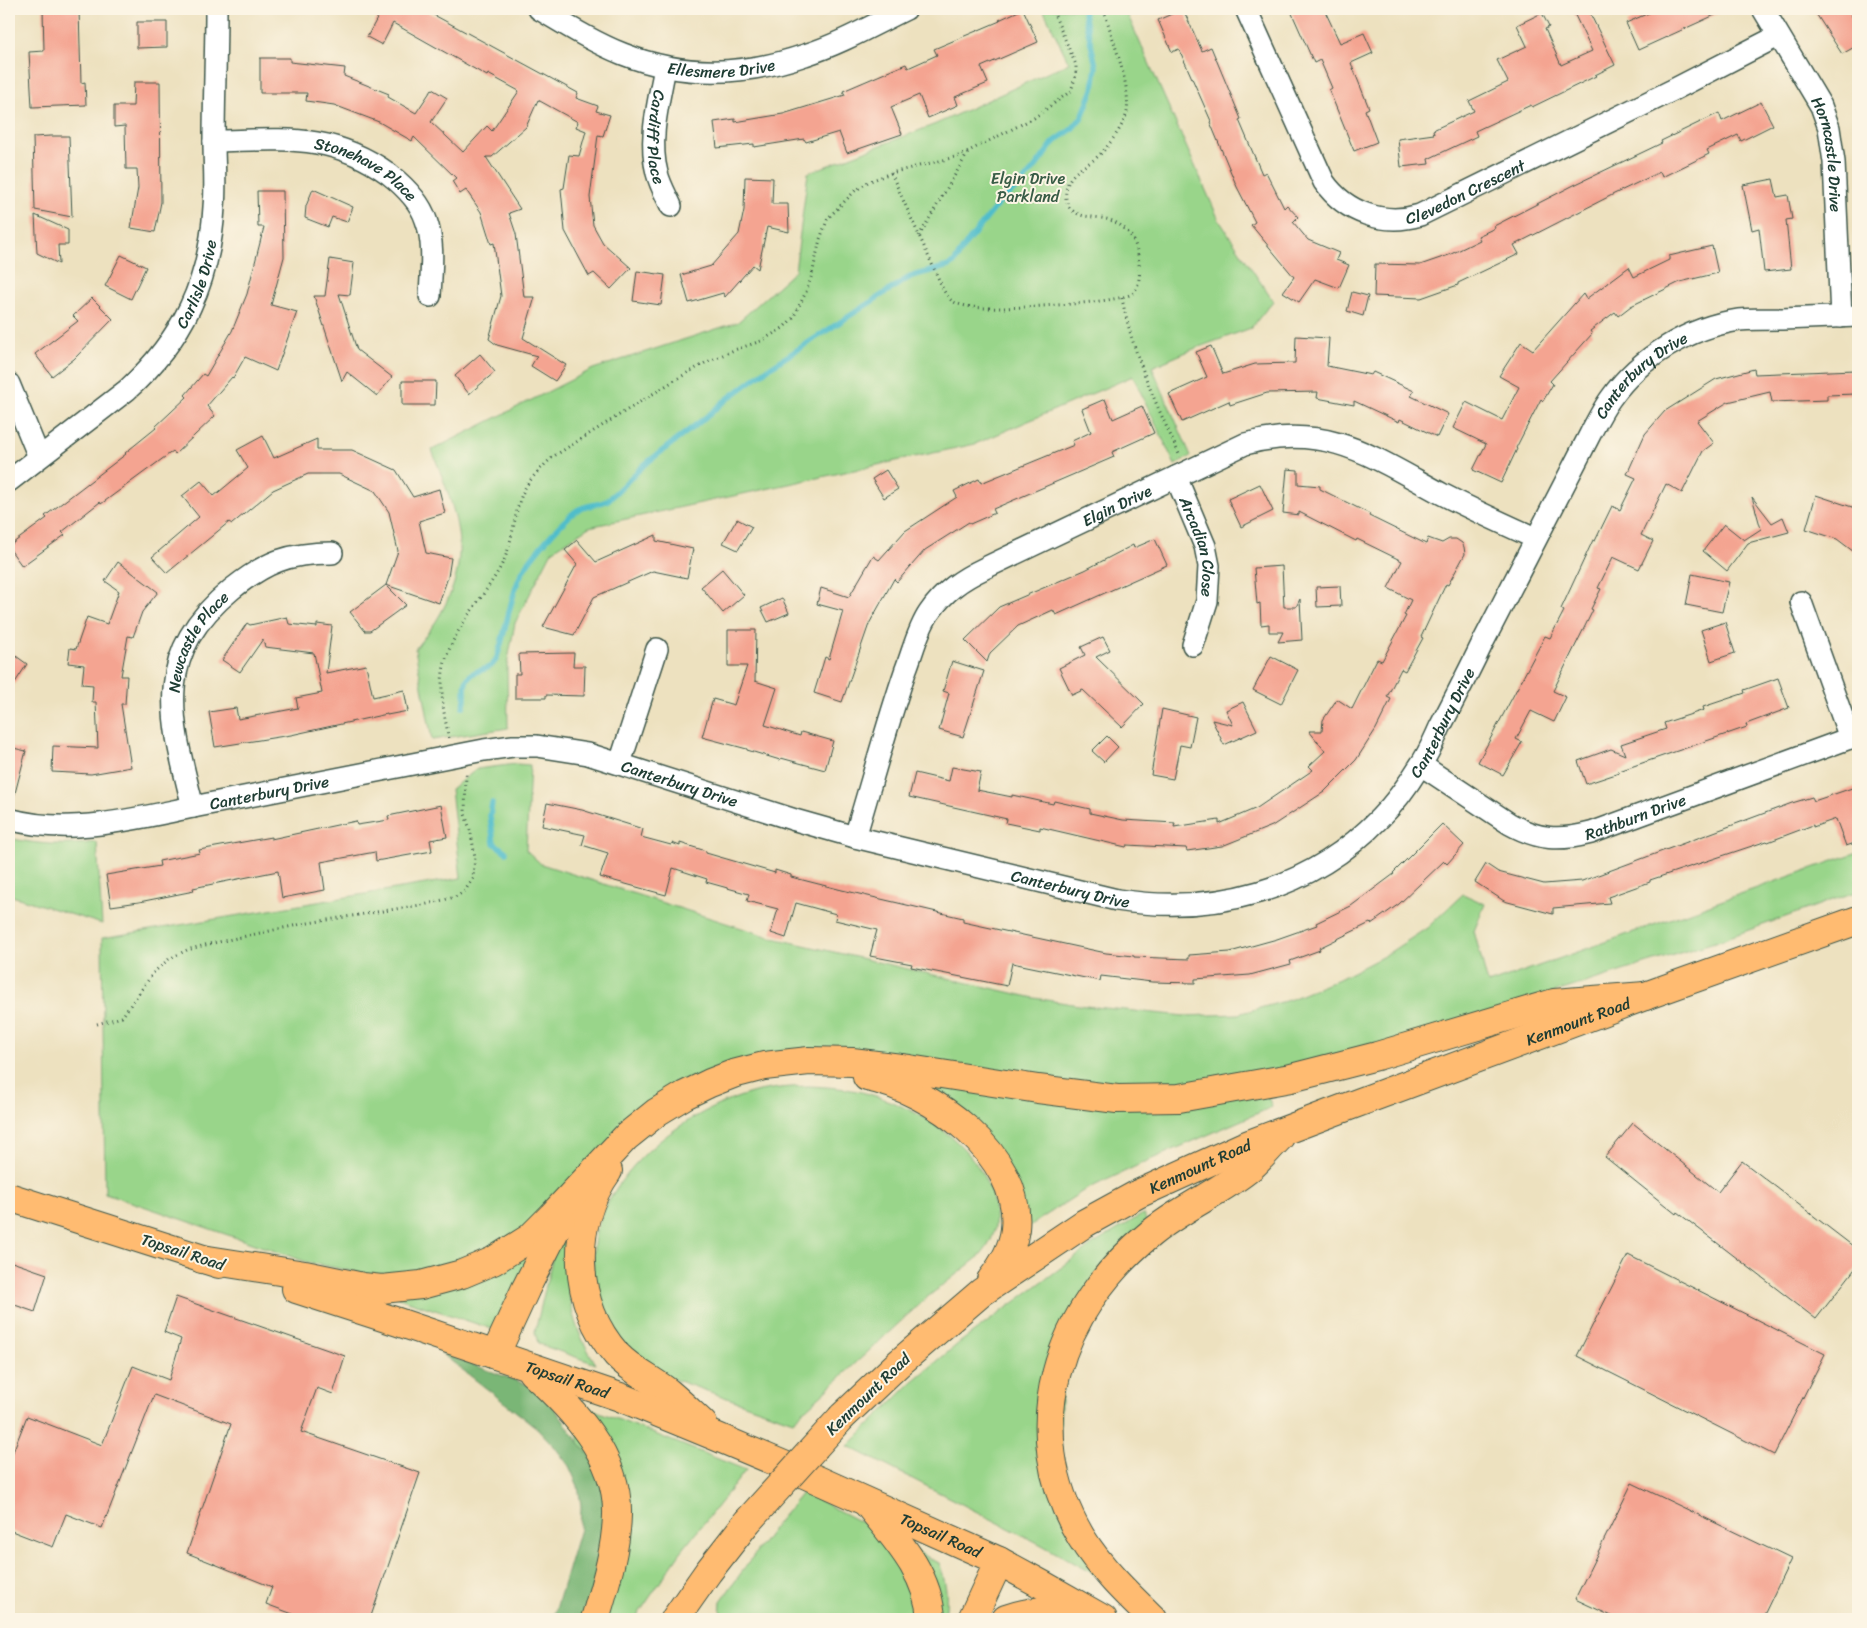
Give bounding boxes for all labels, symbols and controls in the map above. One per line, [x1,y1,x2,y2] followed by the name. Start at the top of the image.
[665,50,778,86] street label: Ellesmere Drive
[639,88,675,188] street label: Cardiff Place
[1803,90,1851,213] street label: Horncastle Drive
[312,128,425,208] street label: Stonehave Place
[1403,150,1531,232] street label: Clevedon Crescent
[991,164,1066,211] park label: Elgin Drive Parkland
[167,237,225,334] street label: Carlisle Drive
[1586,323,1693,424] street label: Canterbury Drive
[1077,476,1157,534] street label: Elgin Drive
[1171,491,1224,598] street label: Arcadian Close
[159,583,236,694] street label: Newcastle Place
[1401,662,1483,784] street label: Canterbury Drive
[618,751,742,815] street label: Canterbury Drive
[207,766,331,818] street label: Canterbury Drive
[1582,785,1690,848] street label: Rathburn Drive
[1008,861,1131,916] street label: Canterbury Drive
[1521,988,1636,1054] street label: Kenmount Road
[1144,1130,1257,1202] street label: Kenmount Road
[137,1225,230,1280] street label: Topsail Road
[818,1344,919,1443] street label: Kenmount Road
[522,1352,615,1407] street label: Topsail Road
[895,1504,988,1567] street label: Topsail Road

